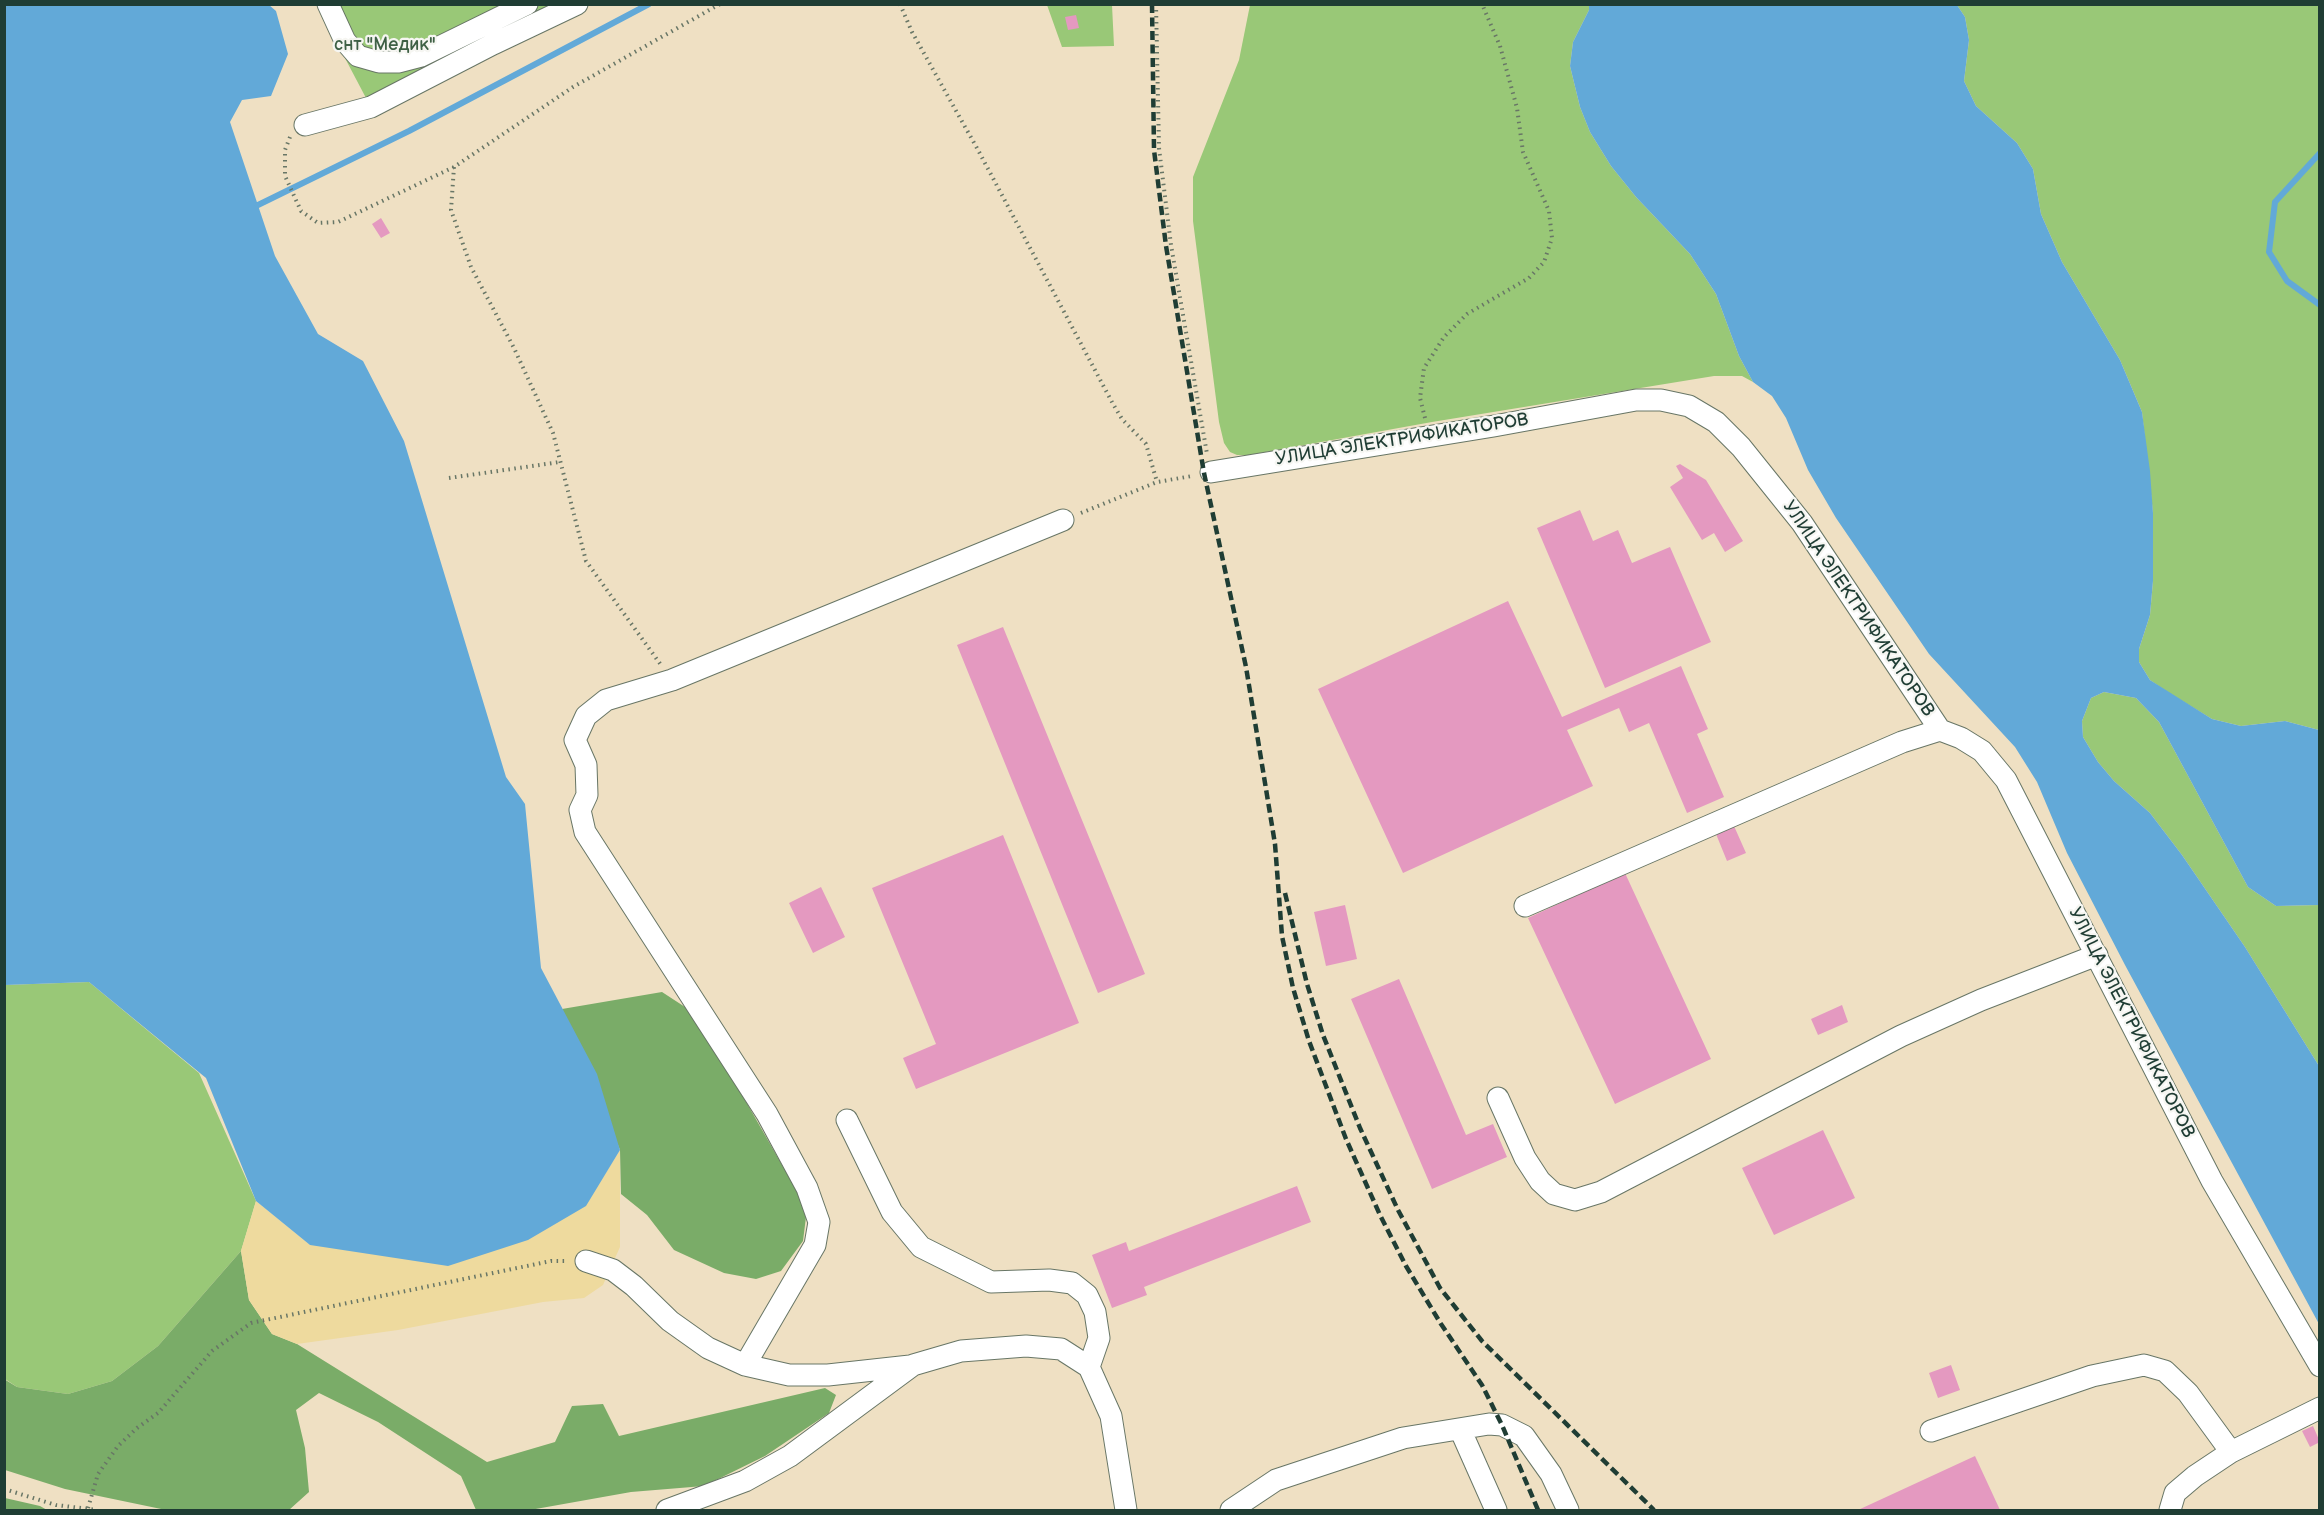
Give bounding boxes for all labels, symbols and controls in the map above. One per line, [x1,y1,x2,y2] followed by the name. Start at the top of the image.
[334,34,436,56] park label: снт "Медик"
[1274,409,1530,471] street label: УЛИЦА ЭЛЕКТРИФИКАТОРОВ
[1778,497,1938,721] street label: УЛИЦА ЭЛЕКТРИФИКАТОРОВ
[2063,904,2199,1142] street label: УЛИЦА ЭЛЕКТРИФИКАТОРОВ

